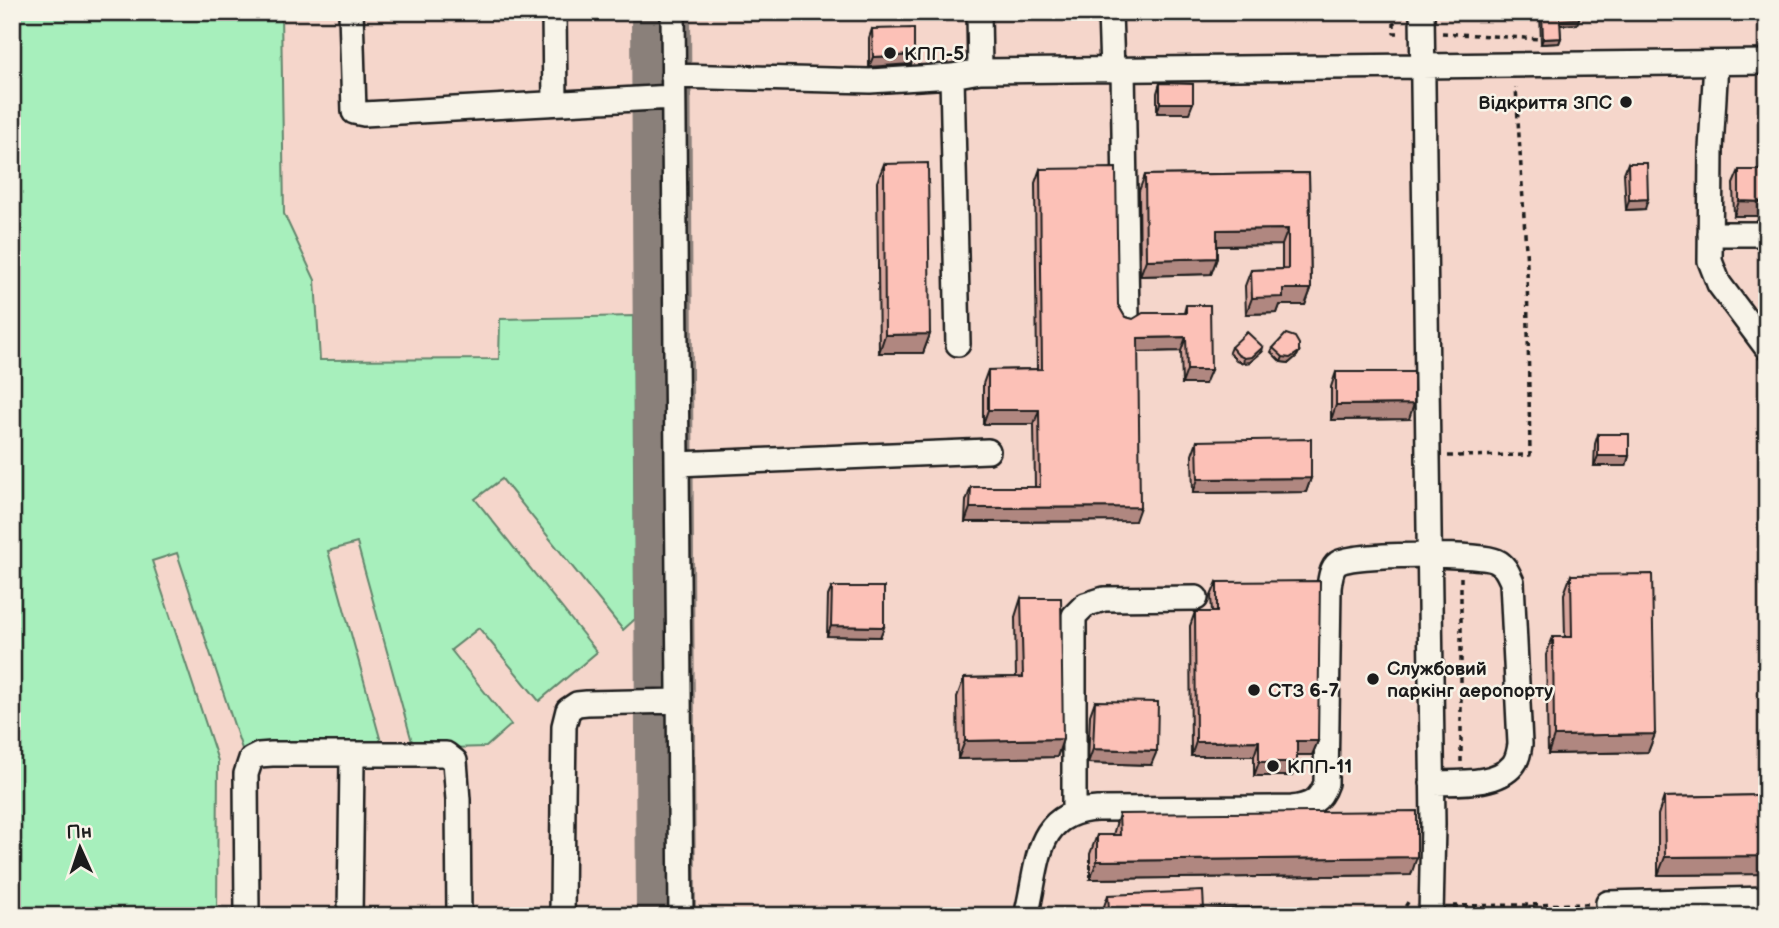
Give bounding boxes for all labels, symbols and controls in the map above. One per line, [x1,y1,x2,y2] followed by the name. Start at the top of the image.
[904,43,964,66] place label: КПП-5
[882,45,898,61] marker: КПП-5
[1478,92,1612,115] place label: Відкриття ЗПС
[1618,94,1634,110] marker: Відкриття ЗПС
[1387,658,1553,703] place label: Службовий паркінг аеропорту
[1365,671,1381,687] marker: Службовий паркінг аеропорту
[1268,680,1340,703] place label: СТЗ 6-7
[1246,682,1262,698] marker: СТЗ 6-7
[1287,756,1352,779] place label: КПП-11
[1265,758,1281,774] marker: КПП-11
[46,813,116,883] north arrow
[66,820,92,845] text: Пн

